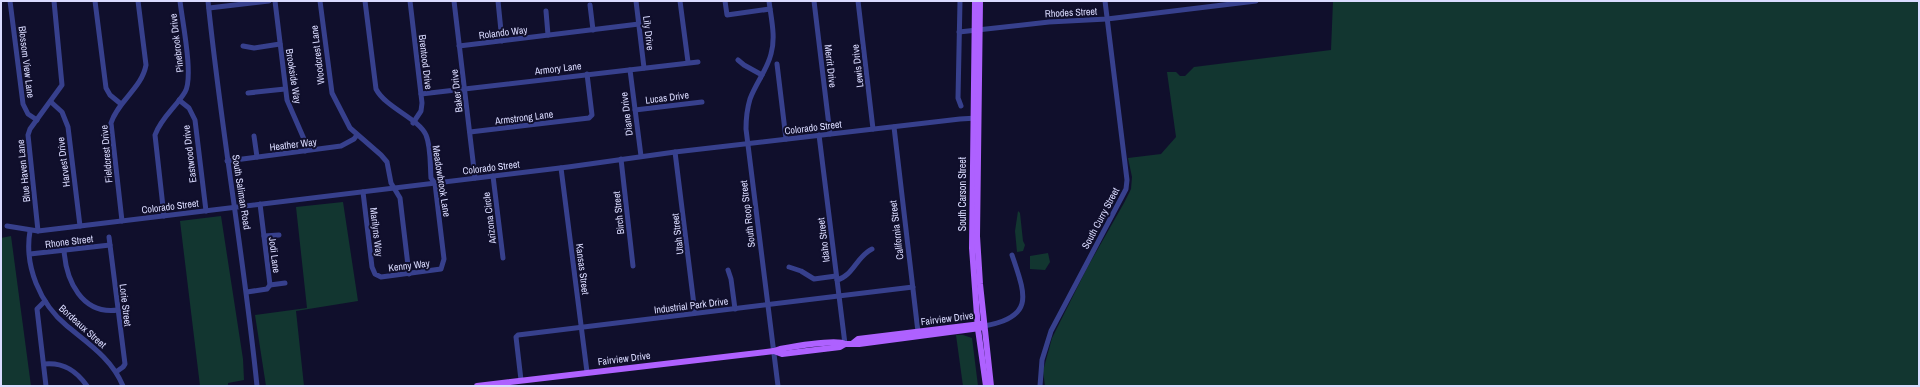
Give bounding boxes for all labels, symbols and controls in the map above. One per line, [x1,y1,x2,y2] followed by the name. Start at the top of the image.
[1045,5,1098,20] street label: Rhodes Street
[166,12,187,73] street label: Pinebrook Drive
[640,15,657,51] street label: Lily Drive
[478,23,529,42] street label: Rolando Way
[307,24,328,85] street label: Woodcrest Lane
[16,25,37,99] street label: Blossom View Lane
[416,34,435,91] street label: Brentood Drive
[848,43,867,88] street label: Lewis Drive
[821,44,840,89] street label: Merrit Drive
[283,48,304,105] street label: Brookside Way
[533,59,583,78] street label: Armory Lane
[447,68,466,113] street label: Baker Drive
[645,88,690,107] street label: Lucas Drive
[617,91,636,136] street label: Diane Drive
[493,107,554,128] street label: Armstrong Lane
[784,117,843,137] street label: Colorado Street
[97,124,115,183] street label: Fieldcrest Drive
[179,124,199,183] street label: Eastwood Drive
[269,135,318,154] street label: Heather Way
[54,136,73,188] street label: Harvest Drive
[14,139,33,203] street label: Blue Haven Lane
[429,144,454,218] street label: Meadowbrook Lane
[229,154,254,230] street label: South Saliman Road
[956,156,969,231] street label: South Carson Street
[462,157,521,177] street label: Colorado Street
[737,179,758,248] street label: South Roop Street
[1079,185,1122,251] street label: South Curry Street
[610,190,627,235] street label: Birch Street
[480,191,499,246] street label: Arizona Circle
[141,196,200,216] street label: Colorado Street
[886,199,907,260] street label: California Street
[367,207,386,258] street label: Marilyns Way
[668,212,686,255] street label: Utah Street
[814,216,833,263] street label: Idaho Street
[44,232,95,251] street label: Rhone Street
[266,236,283,274] street label: Jodi Lane
[573,243,592,296] street label: Kansas Street
[388,256,431,274] street label: Kenny Way
[116,283,135,328] street label: Lorie Street
[653,294,729,317] street label: Industrial Park Drive
[56,302,110,352] street label: Bordeaux Street
[920,309,975,328] street label: Fairview Drive
[597,349,652,368] street label: Fairview Drive

